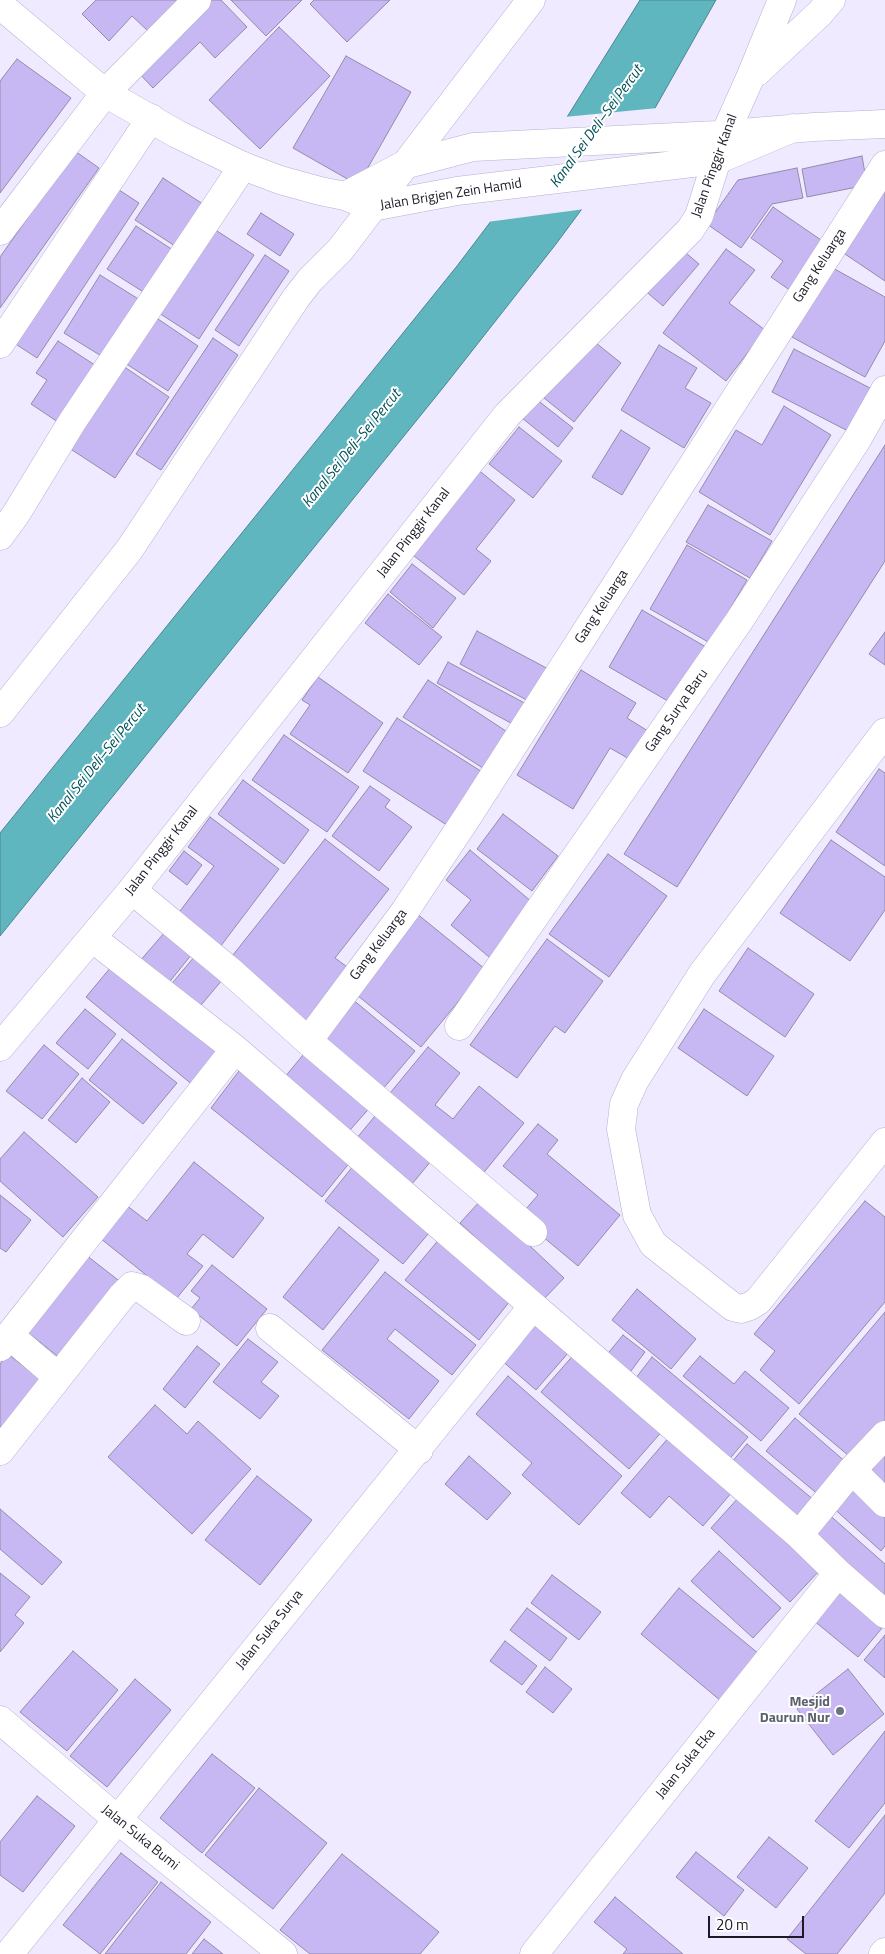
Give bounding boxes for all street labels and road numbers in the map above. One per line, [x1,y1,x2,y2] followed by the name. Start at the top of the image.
[688,112,742,220] street label: Jalan Pinggir Kanal
[379,175,523,215] street label: Jalan Brigjen Zein Hamid
[790,226,850,306] street label: Gang Keluarga
[374,485,454,581] street label: Jalan Pinggir Kanal
[572,567,632,647] street label: Gang Keluarga
[642,666,712,756] street label: Gang Surya Baru
[122,803,202,899] street label: Jalan Pinggir Kanal
[347,906,411,984] street label: Gang Keluarga
[233,1587,307,1673] street label: Jalan Suka Surya
[653,1726,719,1802] street label: Jalan Suka Eka
[98,1802,182,1874] street label: Jalan Suka Bumi

